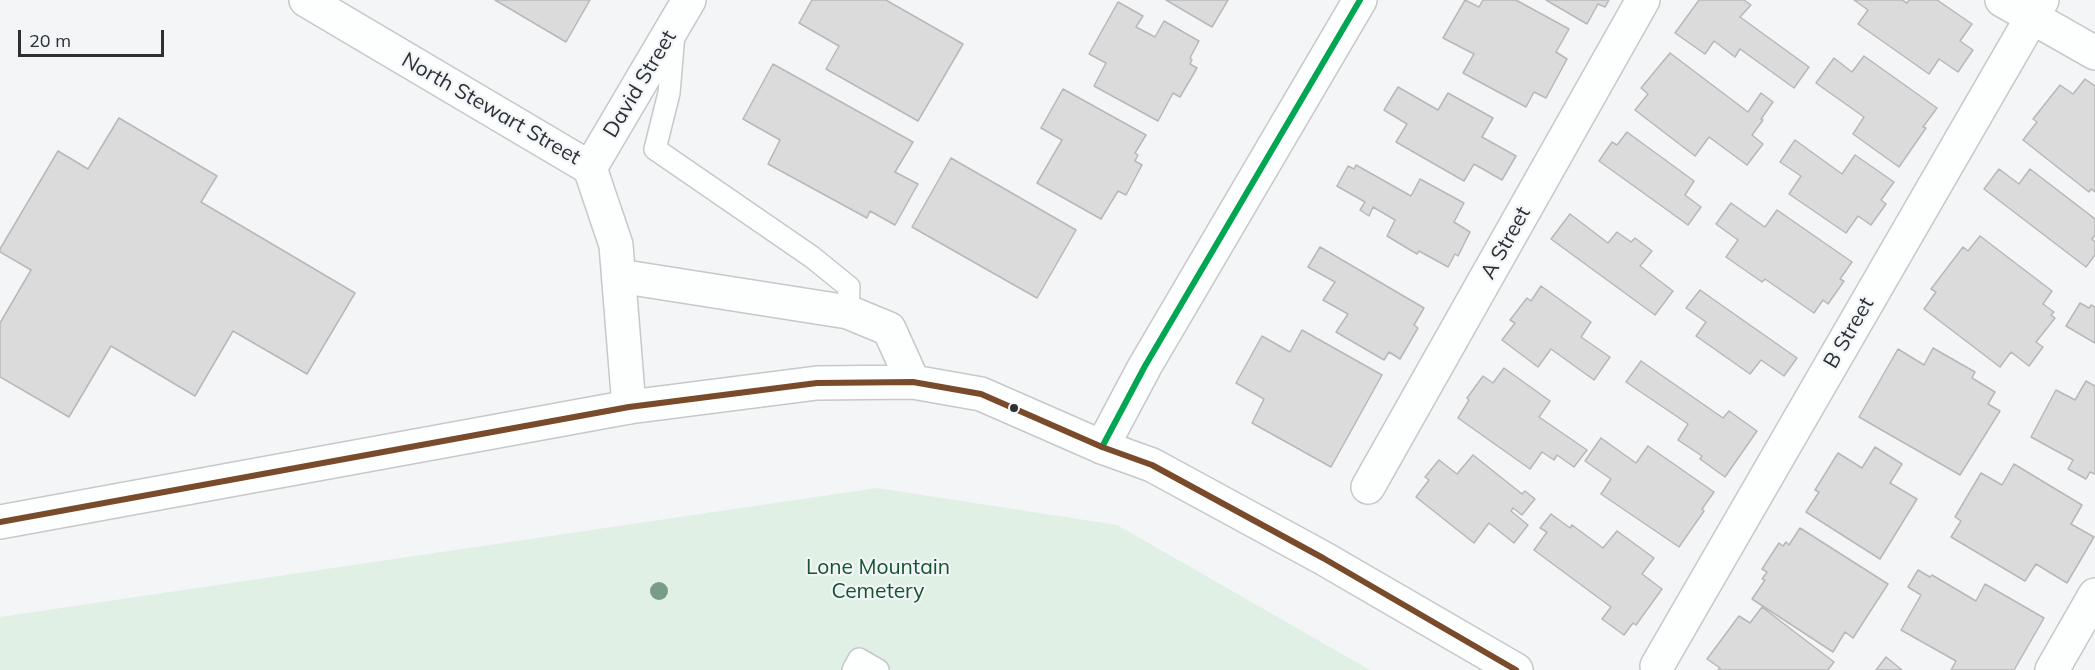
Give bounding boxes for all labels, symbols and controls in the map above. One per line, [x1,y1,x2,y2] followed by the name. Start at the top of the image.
[21,18,166,56] scale bar
[598,26,682,142] street label: David Street
[29,29,71,52] text: 20 m
[397,48,585,170] street label: North Stewart Street
[1476,202,1536,284] street label: A Street
[1819,293,1879,373] street label: B Street
[1008,402,1020,414] unlabelled marker
[806,555,950,605] park label: Lone Mountain Cemetery

